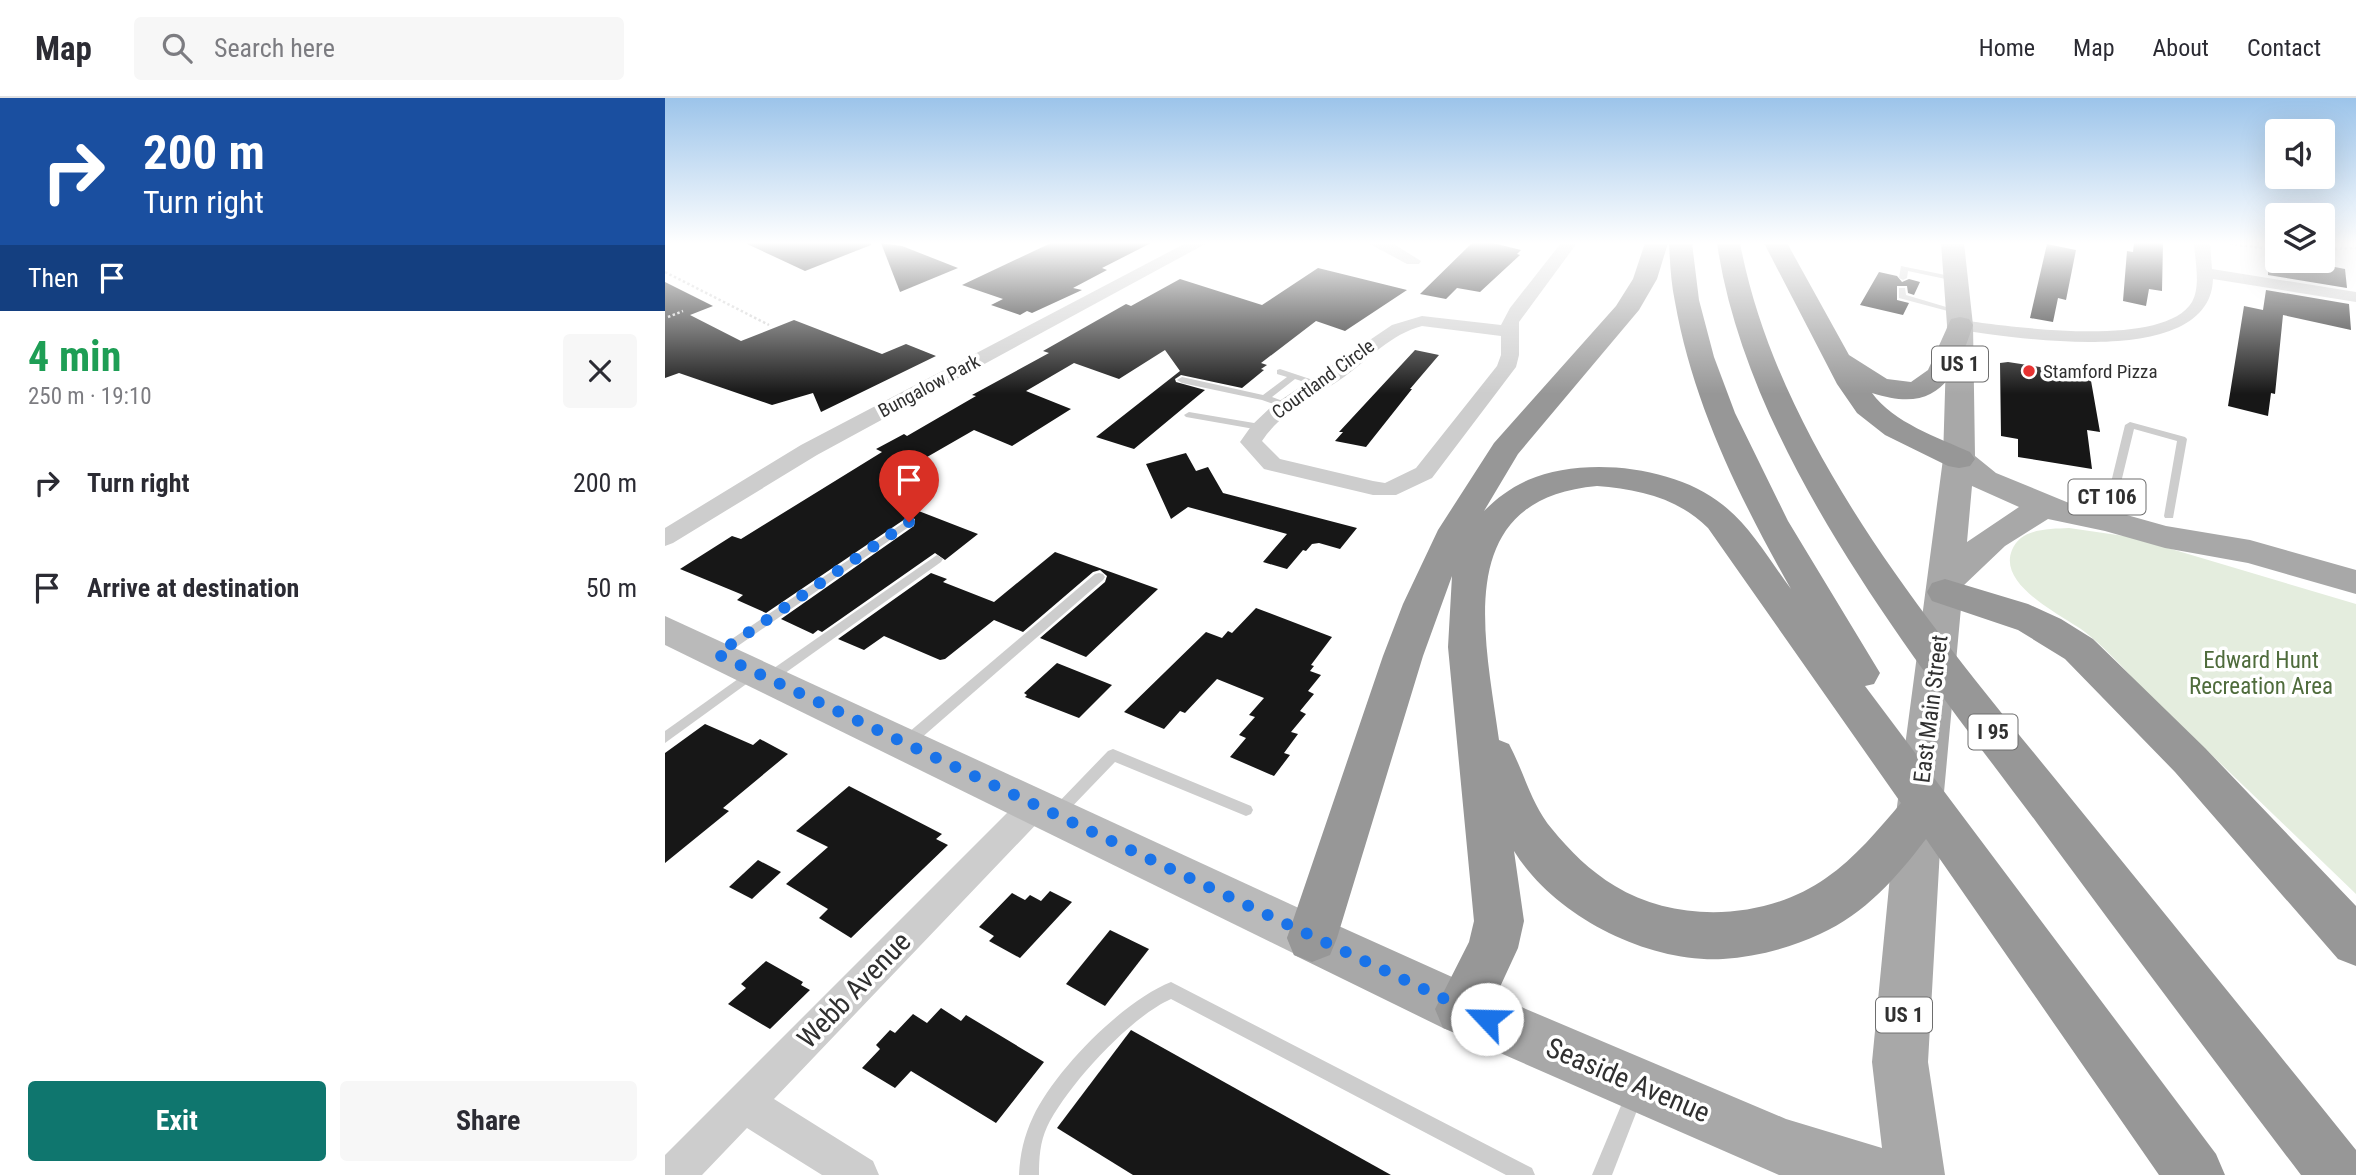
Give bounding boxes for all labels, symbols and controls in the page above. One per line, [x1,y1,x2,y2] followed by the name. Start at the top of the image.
[134,17,624,80] search box
[35,29,92,68] text: Map
[158,29,196,67] icon: search
[214,33,335,63] text: Search here
[1979,34,2035,62] text: Home
[2073,34,2115,62] text: Map
[2153,34,2209,62] text: About
[2247,34,2321,62] text: Contact
[2265,119,2335,273] map controls
[2265,119,2335,189] button: sound
[143,124,265,181] text: 200 m
[28,126,119,217] icon: right
[143,183,264,221] text: Turn right
[2265,203,2335,273] button: layers
[93,259,131,297] icon: arrive
[28,263,79,293] text: Then
[28,332,121,381] text: 4 min
[563,334,637,408] button: close
[1267,334,1379,424] street label: Courtland Circle
[1932,346,1988,382] road number: US 1
[874,349,984,422] street label: Bungalow Park
[2043,360,2158,383] place label: Stamford Pizza
[2021,363,2037,379] marker: Stamford Pizza
[28,383,152,410] text: 250 m · 19:10
[879,450,939,522] pin
[890,461,928,499] icon: arrive
[28,464,66,502] icon: right
[87,468,189,498] text: Turn right
[573,468,637,498] text: 200 m
[2069,480,2145,514] road number: CT 106
[28,569,66,607] icon: arrive
[87,573,299,603] text: Arrive at destination
[586,573,637,603] text: 50 m
[1909,633,1953,785] street label: East Main Street
[2189,647,2333,700] park label: Edward Hunt Recreation Area
[1969,714,2017,750] road number: I 95
[790,925,918,1055] street label: Webb Avenue
[1450,982,1524,1056] position arrow
[1876,998,1932,1032] road number: US 1
[1541,1031,1715,1129] street label: Seaside Avenue
[28,1081,326,1161] button: Exit
[340,1081,637,1161] button: Share

